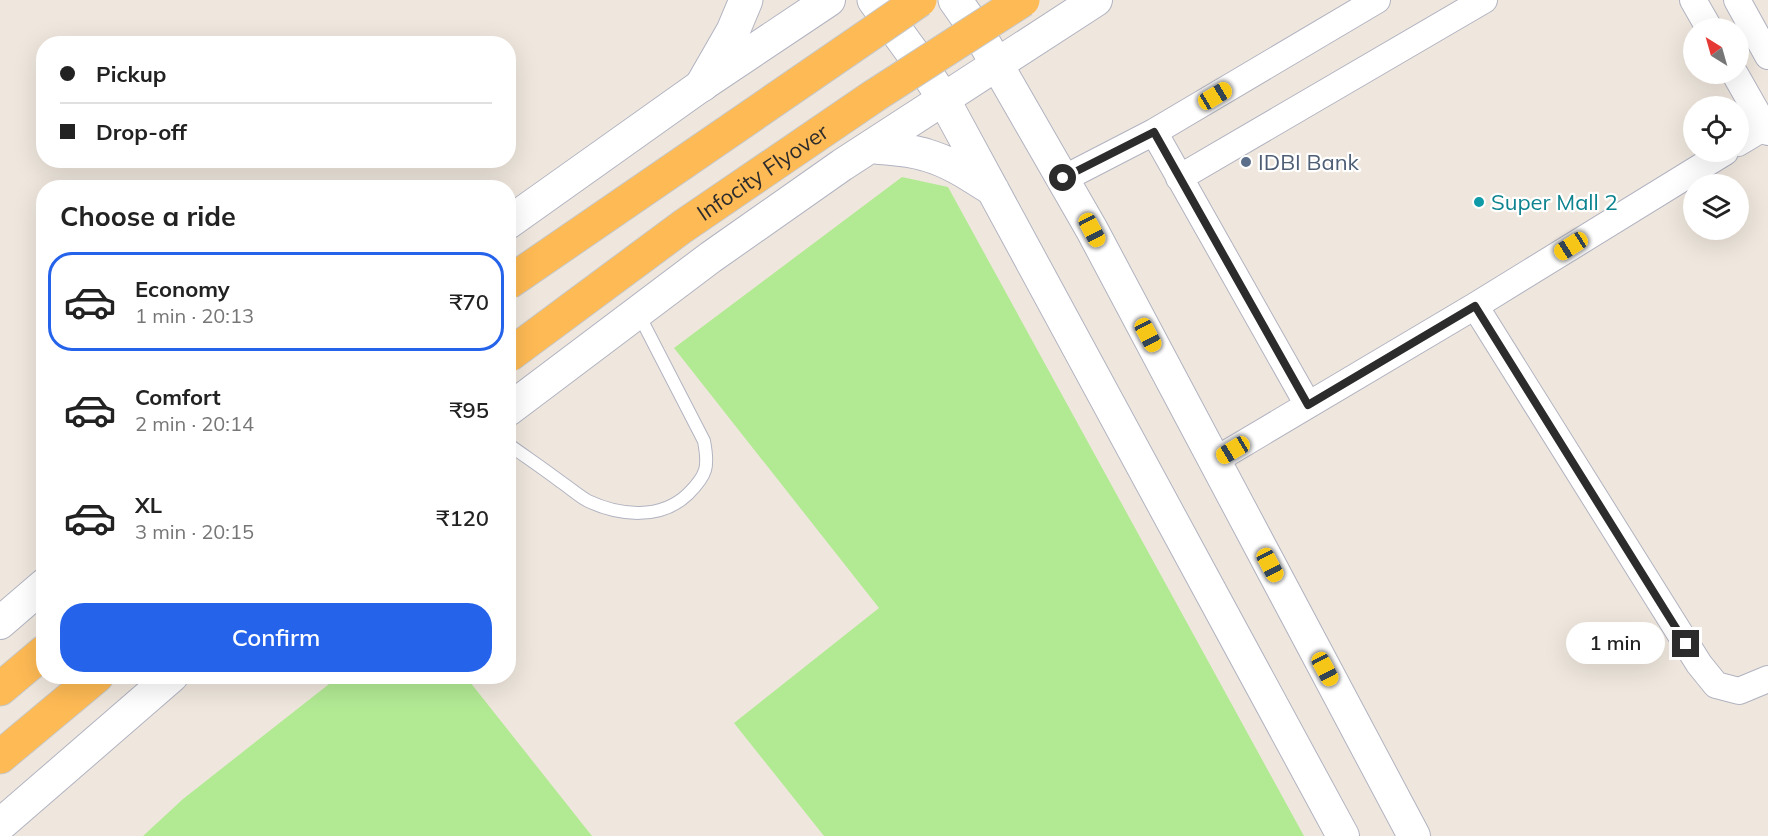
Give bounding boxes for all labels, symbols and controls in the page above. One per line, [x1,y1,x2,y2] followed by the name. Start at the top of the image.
[1683,18,1749,84] north arrow
[1683,18,1749,240] map controls
[96,60,166,88] text: Pickup
[1195,79,1235,113] car
[1683,96,1749,162] button: locate
[691,117,833,227] street label: Infocity Flyover
[96,118,187,146] text: Drop-off
[1258,148,1360,176] place label: IDBI Bank
[1239,155,1253,169] marker: IDBI Bank
[1049,164,1076,191] route start
[1683,174,1749,240] button: layers
[1491,188,1618,216] place label: Super Mall 2
[1472,195,1486,209] marker: Super Mall 2
[60,199,236,233] text: Choose a ride
[1076,210,1108,250] car
[1551,229,1591,263] car
[63,275,117,329] icon: car
[135,275,230,303] text: Economy
[449,288,489,316] text: ₹70
[135,303,254,328] text: 1 min · 20:13
[1132,315,1164,355] car
[63,383,117,437] icon: car
[135,383,221,411] text: Comfort
[449,396,489,424] text: ₹95
[135,411,254,436] text: 2 min · 20:14
[1213,433,1253,467] car
[63,491,117,545] icon: car
[135,491,162,519] text: XL
[436,504,489,532] text: ₹120
[135,519,254,544] text: 3 min · 20:15
[1254,545,1286,585] car
[60,603,492,672] button: Confirm
[1566,623,1665,665] callout: 1 min
[1590,630,1641,655] text: 1 min
[1672,630,1699,657] route end
[1309,649,1341,689] car

